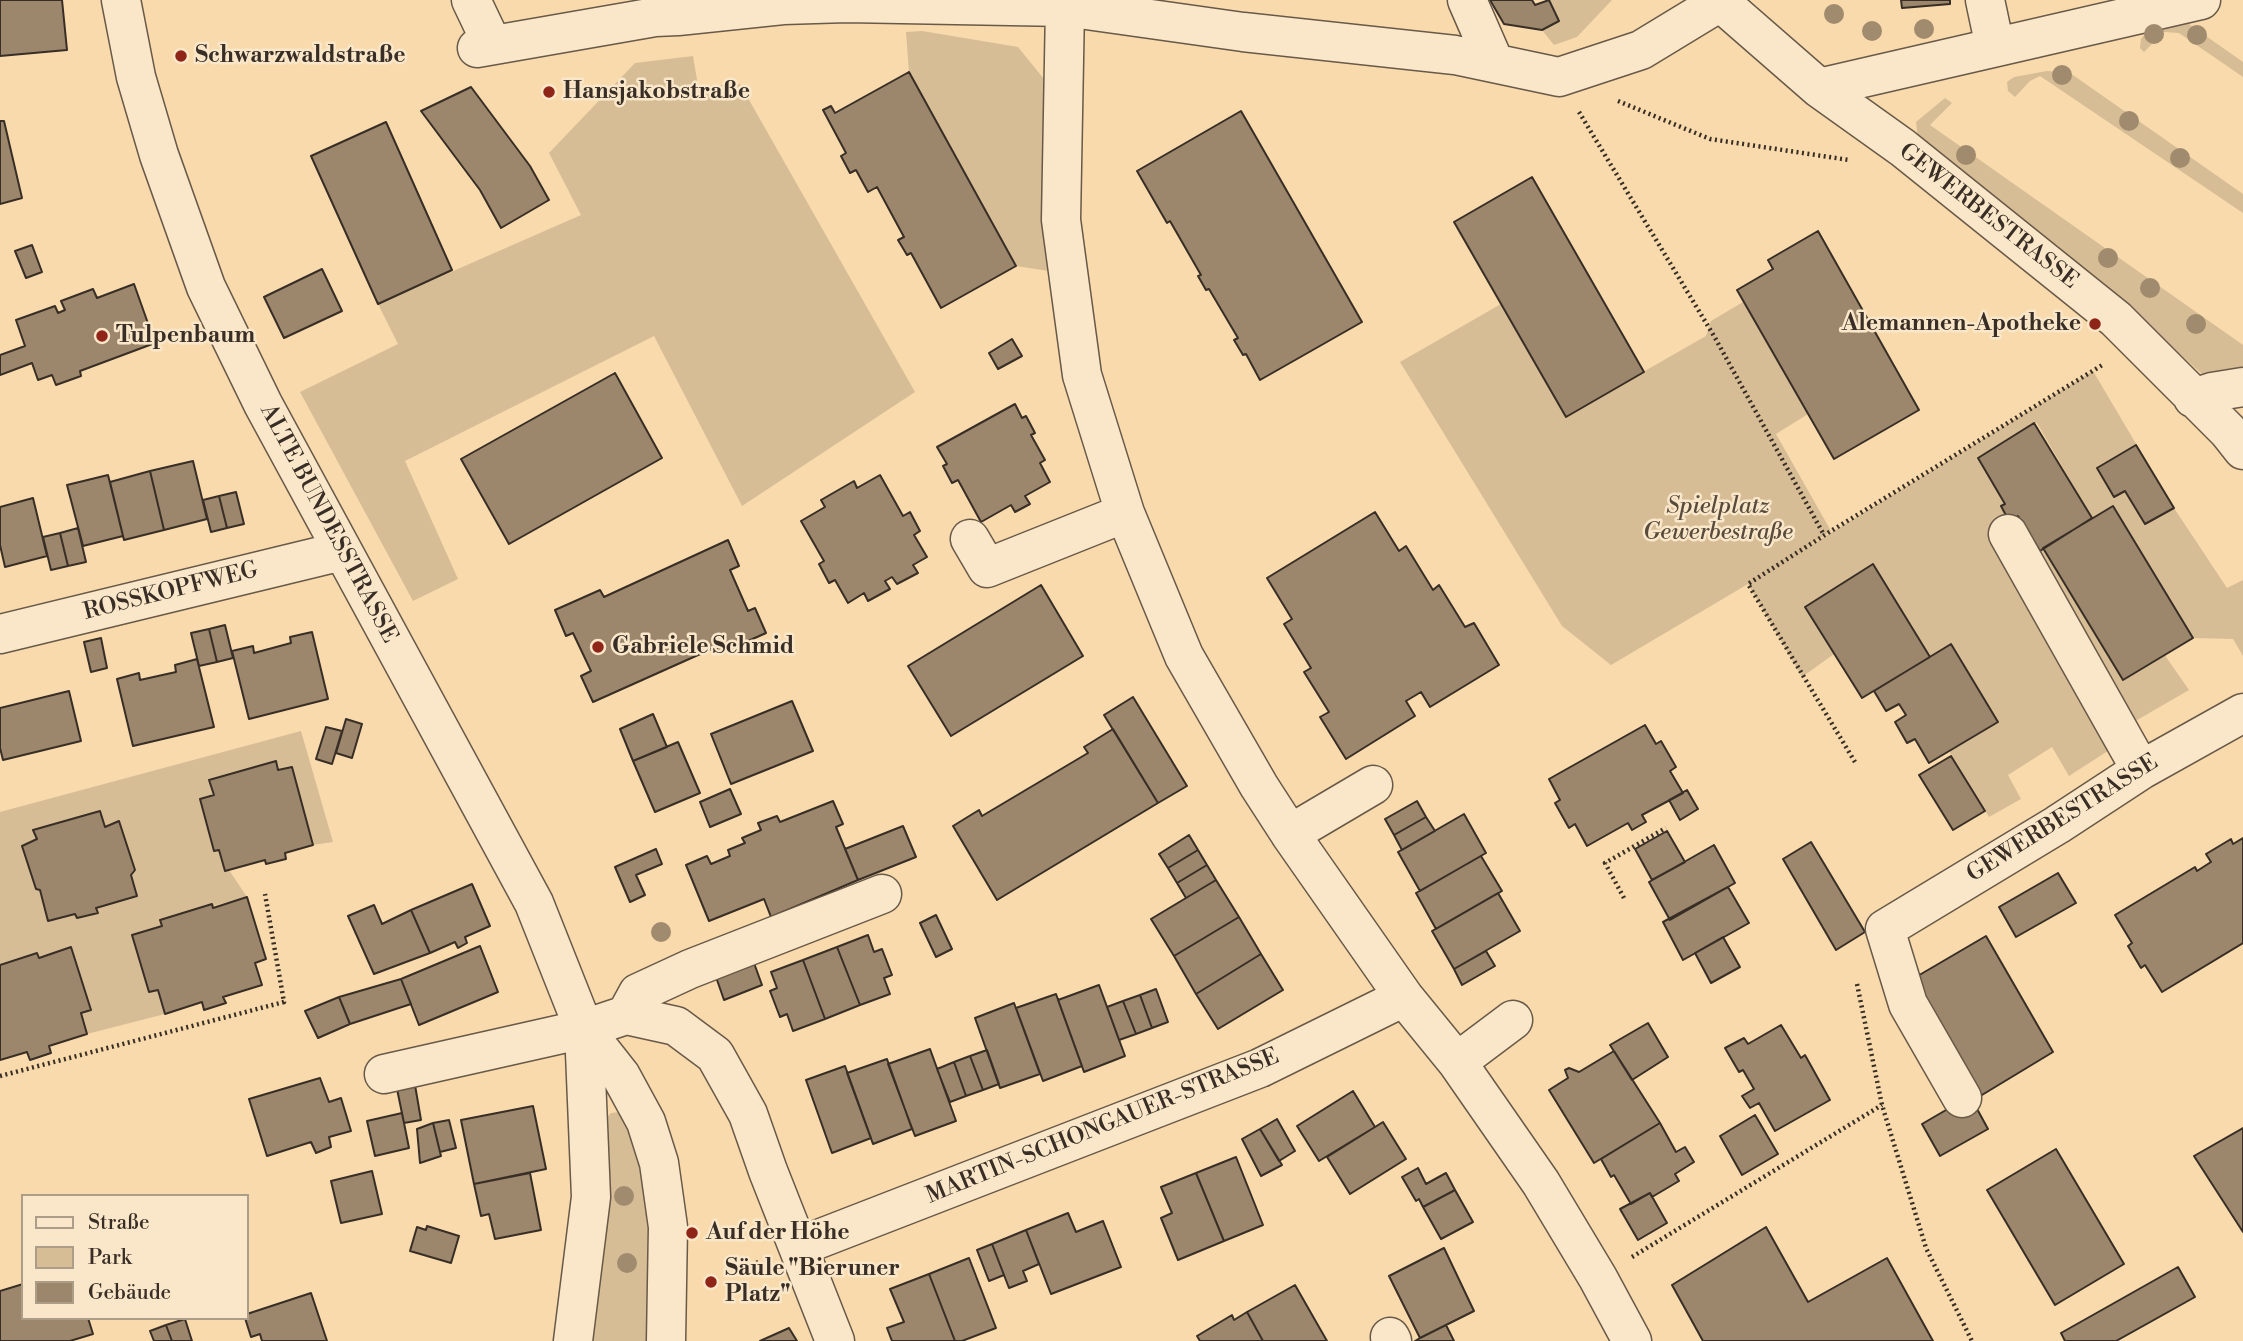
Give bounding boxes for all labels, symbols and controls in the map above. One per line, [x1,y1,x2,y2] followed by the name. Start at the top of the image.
[195,42,406,70] place label: Schwarzwaldstraße
[173,48,189,64] marker: Schwarzwaldstraße
[563,78,750,106] place label: Hansjakobstraße
[541,84,557,100] marker: Hansjakobstraße
[1893,138,2083,296] street label: GEWERBESTRASSE
[1842,310,2081,338] place label: Alemannen-Apotheke
[2087,316,2103,332] marker: Alemannen-Apotheke
[116,322,255,350] place label: Tulpenbaum
[94,328,110,344] marker: Tulpenbaum
[253,400,403,648] street label: ALTE BUNDESSTRASSE
[1643,493,1793,547] park label: Spielplatz Gewerbestraße
[81,557,261,627] street label: ROSSKOPFWEG
[612,633,794,661] place label: Gabriele Schmid
[590,639,606,655] marker: Gabriele Schmid
[1962,749,2164,889] street label: GEWERBESTRASSE
[923,1043,1283,1211] street label: MARTIN-SCHONGAUER-STRASSE
[21,1194,248,1320] legend
[88,1210,150,1236] text: Straße
[706,1219,849,1247] place label: Auf der Höhe
[684,1225,700,1241] marker: Auf der Höhe
[88,1245,132,1271] text: Park
[725,1255,900,1309] place label: Säule "Bieruner Platz"
[703,1274,719,1290] marker: Säule "Bieruner Platz"
[88,1280,171,1306] text: Gebäude

